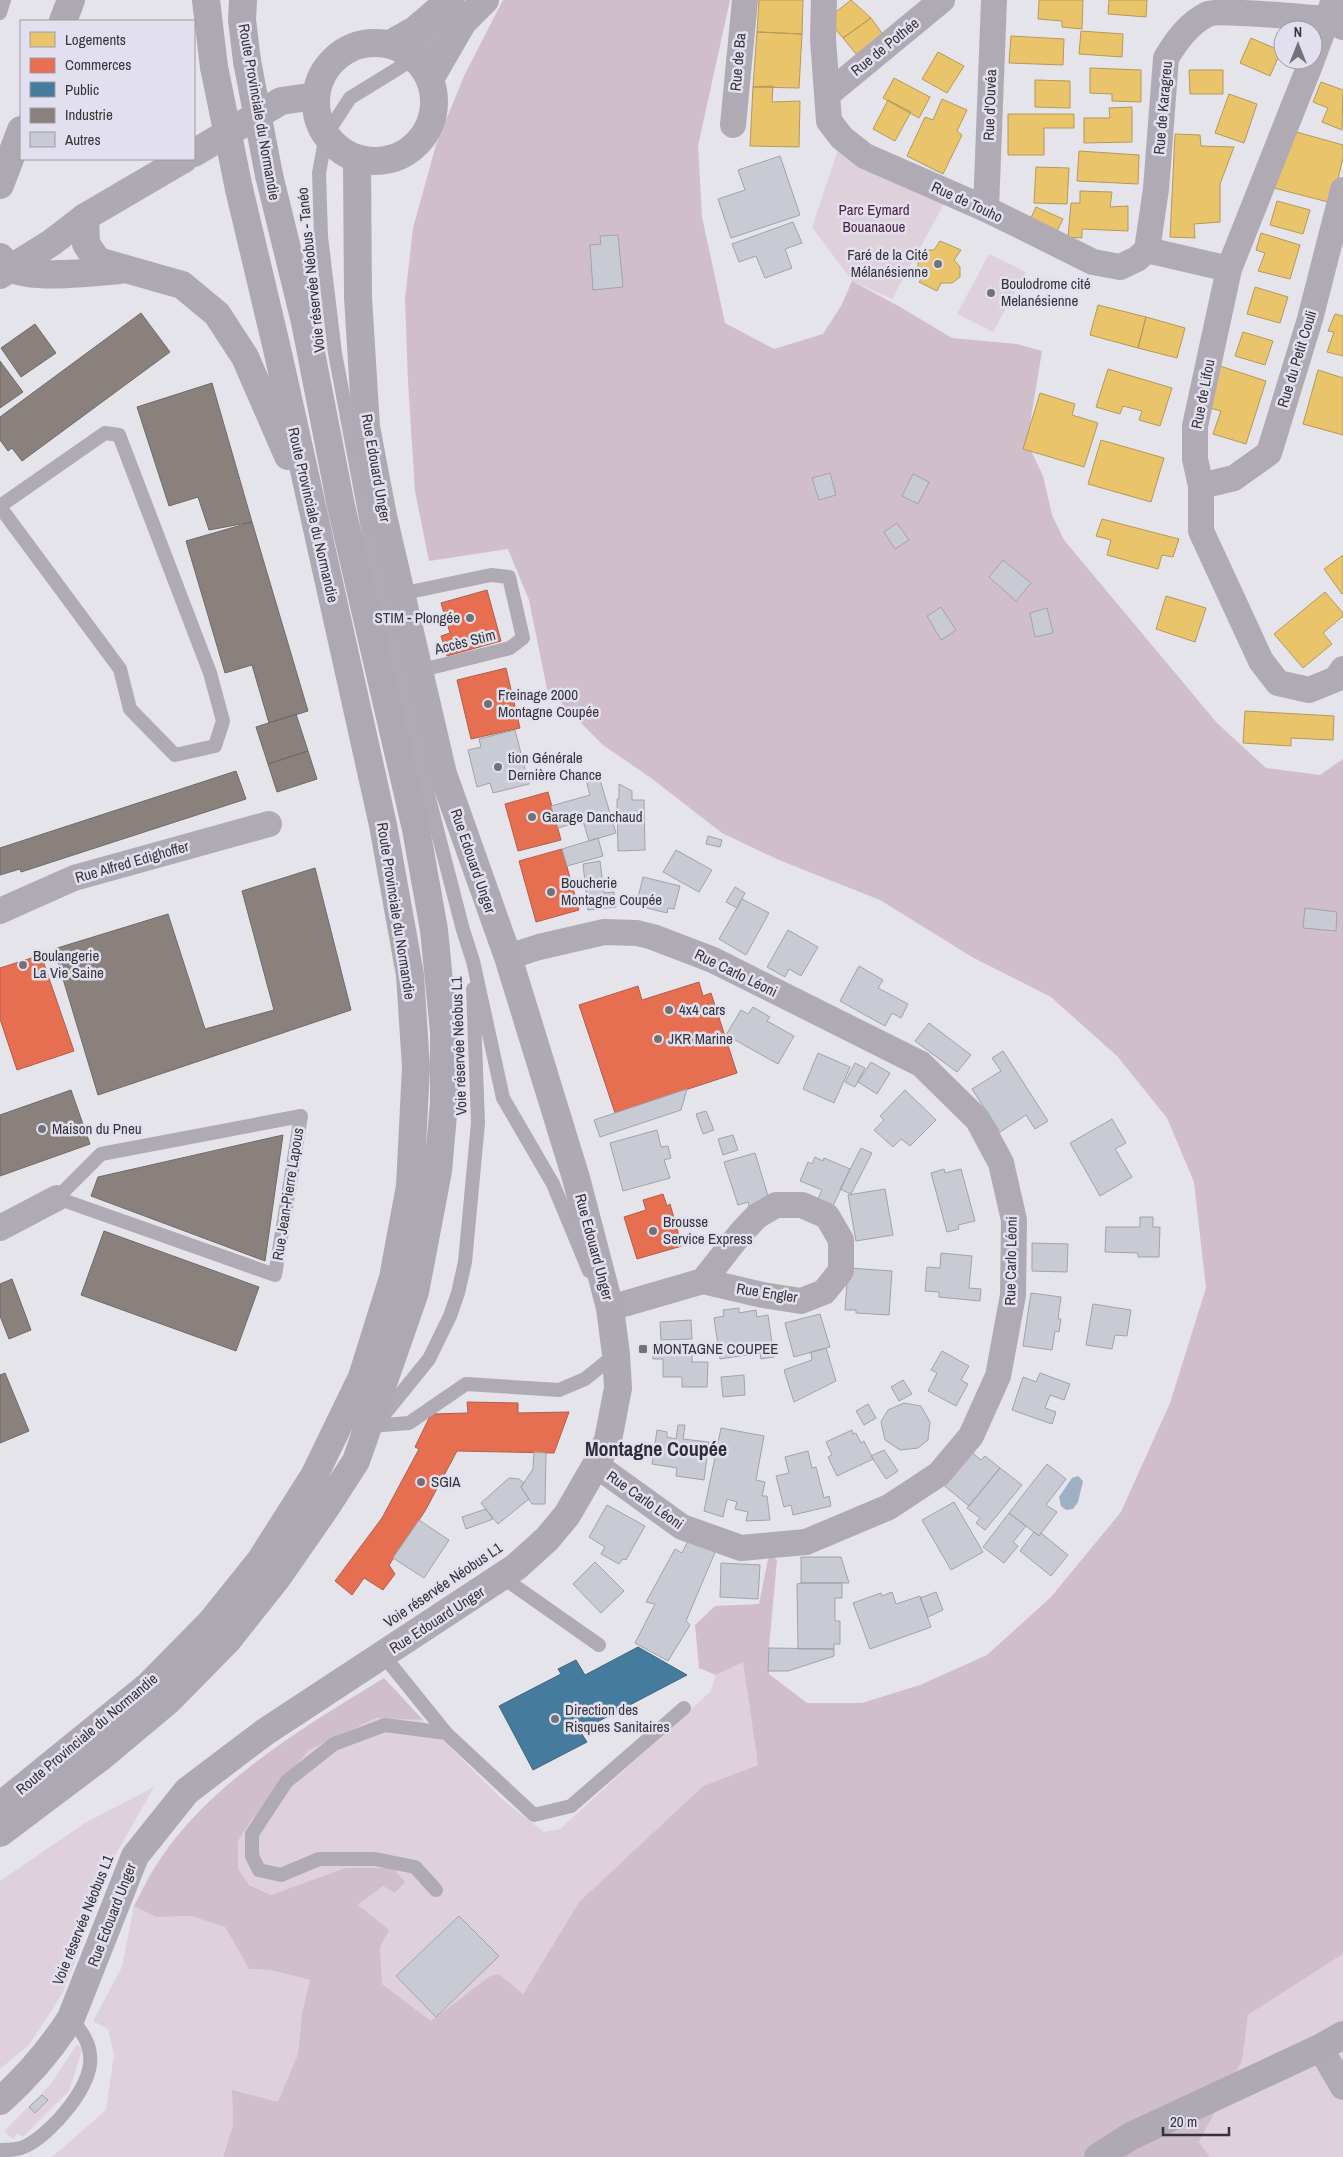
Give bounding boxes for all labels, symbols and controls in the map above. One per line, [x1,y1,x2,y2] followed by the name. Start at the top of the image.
[846,13,923,81] street label: Rue de Pothée
[20,20,195,160] legend
[1273,20,1323,70] north arrow
[234,22,285,202] street label: Route Provinciale du Normandie
[1294,23,1302,41] text: N
[65,29,126,50] text: Logements
[725,32,751,92] street label: Rue de Ba
[65,54,131,75] text: Commerces
[1148,60,1177,156] street label: Rue de Karagreu
[978,69,1001,141] street label: Rue d'Ouvéa
[65,79,99,100] text: Public
[65,104,113,125] text: Industrie
[64,129,101,150] text: Autres
[928,176,1006,227] street label: Rue de Touho
[291,186,330,354] street label: Voie réservée Néobus - Tanéo
[838,199,910,237] park label: Parc Eymard Bouanaoue
[847,244,928,282] place label: Faré de la Cité Mélanésienne
[932,258,944,270] marker: Faré de la Cité Mélanésienne
[1001,273,1091,311] place label: Boulodrome cité Melanésienne
[985,287,997,299] marker: Boulodrome cité Melanésienne
[1272,308,1321,410] street label: Rue du Petit Couli
[1185,357,1220,430] street label: Rue de Lifou
[357,412,396,524] street label: Rue Edouard Unger
[283,425,344,605] street label: Route Provinciale du Normandie
[375,607,460,628] place label: STIM - Plongée
[464,612,476,624] marker: STIM - Plongée
[431,624,498,659] street label: Accès Stim
[498,684,599,722] place label: Freinage 2000 Montagne Coupée
[482,698,494,710] marker: Freinage 2000 Montagne Coupée
[508,747,602,785] place label: tion Générale Dernière Chance
[492,761,504,773] marker: tion Générale Dernière Chance
[446,806,501,916] street label: Rue Edouard Unger
[542,806,643,827] place label: Garage Danchaud
[526,811,538,823] marker: Garage Danchaud
[372,821,421,1001] street label: Route Provinciale du Normandie
[73,835,191,888] street label: Rue Alfred Edighoffer
[561,872,662,910] place label: Boucherie Montagne Coupée
[545,886,557,898] marker: Boucherie Montagne Coupée
[691,943,781,1002] street label: Rue Carlo Léoni
[33,945,104,983] place label: Boulangerie La Vie Saine
[17,959,29,971] marker: Boulangerie La Vie Saine
[446,976,471,1116] street label: Voie réservée Néobus L1
[679,999,726,1020] place label: 4x4 cars
[663,1004,675,1016] marker: 4x4 cars
[668,1028,733,1049] place label: JKR Marine
[652,1033,664,1045] marker: JKR Marine
[52,1118,142,1139] place label: Maison du Pneu
[36,1123,48,1135] marker: Maison du Pneu
[267,1126,308,1262] street label: Rue Jean-Pierre Lapous
[570,1191,619,1302] street label: Rue Edouard Unger
[663,1211,753,1249] place label: Brousse Service Express
[999,1216,1022,1306] street label: Rue Carlo Léoni
[647,1225,659,1237] marker: Brousse Service Express
[735,1277,799,1308] street label: Rue Engler
[653,1338,779,1359] place label: MONTAGNE COUPEE
[637,1343,649,1355] marker: MONTAGNE COUPEE
[585,1435,727,1462] district label: Montagne Coupée
[603,1465,688,1534] street label: Rue Carlo Léoni
[431,1471,461,1492] place label: SGIA
[415,1476,427,1488] marker: SGIA
[379,1537,506,1632] street label: Voie réservée Néobus L1
[385,1581,488,1658] street label: Rue Edouard Unger
[11,1668,162,1799] street label: Route Provinciale du Normandie
[565,1699,670,1737] place label: Direction des Risques Sanitaires
[549,1713,561,1725] marker: Direction des Risques Sanitaires
[47,1851,118,1988] street label: Voie réservée Néobus L1
[82,1860,141,1970] street label: Rue Edouard Unger
[1163,2104,1229,2136] scale bar
[1170,2111,1197,2132] text: 20 m

